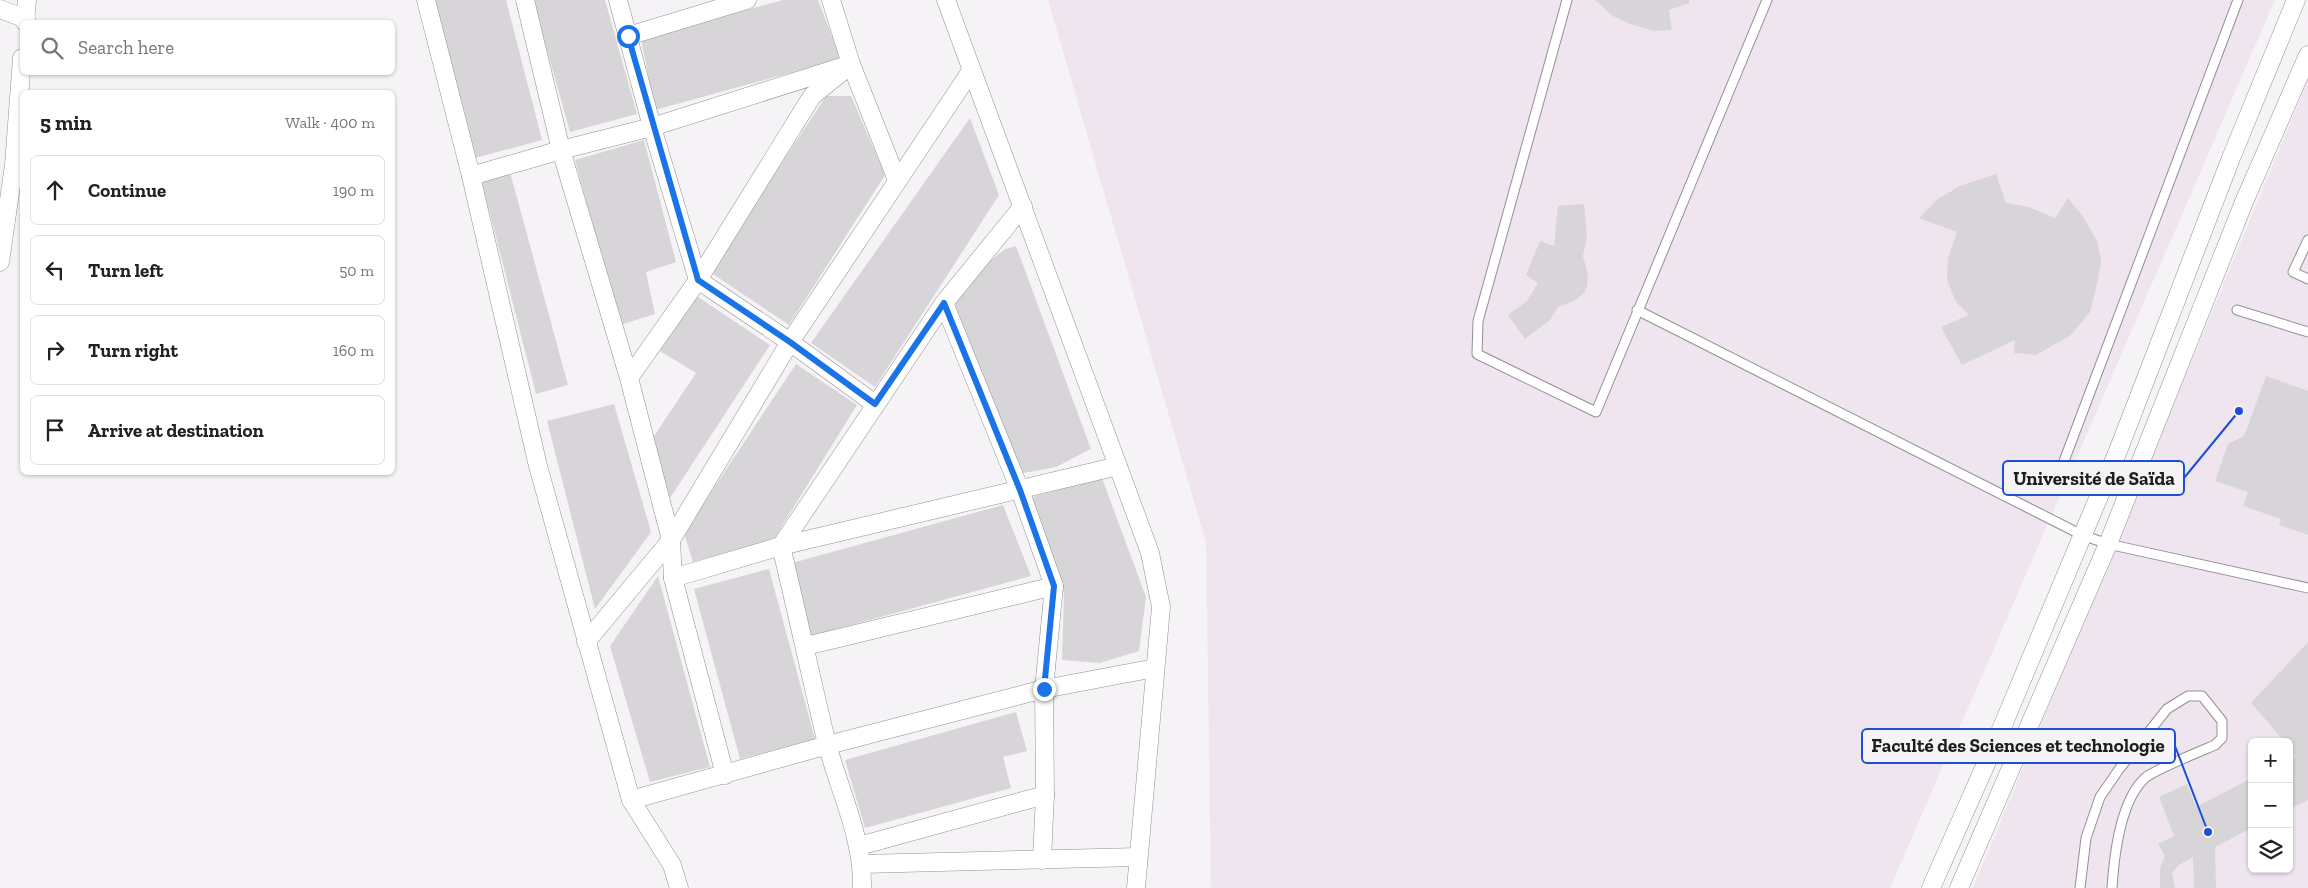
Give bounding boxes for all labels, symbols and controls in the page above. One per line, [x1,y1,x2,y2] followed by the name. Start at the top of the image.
[20,20,395,75] search box
[617,25,640,48] route start
[38,34,66,62] icon: search
[78,36,174,59] text: Search here
[40,110,92,135] text: 5 min
[285,113,375,132] text: Walk · 400 m
[41,176,69,204] icon: ahead
[88,179,166,202] text: Continue
[333,181,374,200] text: 190 m
[41,256,69,284] icon: left
[88,259,163,282] text: Turn left
[339,261,374,280] text: 50 m
[41,336,69,364] icon: right
[88,339,178,362] text: Turn right
[333,341,374,360] text: 160 m
[41,416,69,444] icon: arrive
[88,419,264,442] text: Arrive at destination
[2003,461,2184,495] callout: Université de Saïda
[2013,467,2175,490] text: Université de Saïda
[1033,678,1056,701] route end
[1862,729,2175,763] callout: Faculté des Sciences et technologie
[1871,734,2165,757] text: Faculté des Sciences et technologie
[2248,738,2293,873] map controls
[2248,738,2293,783] button: +
[2248,783,2293,828] button: −
[2248,828,2293,873] button: layers

